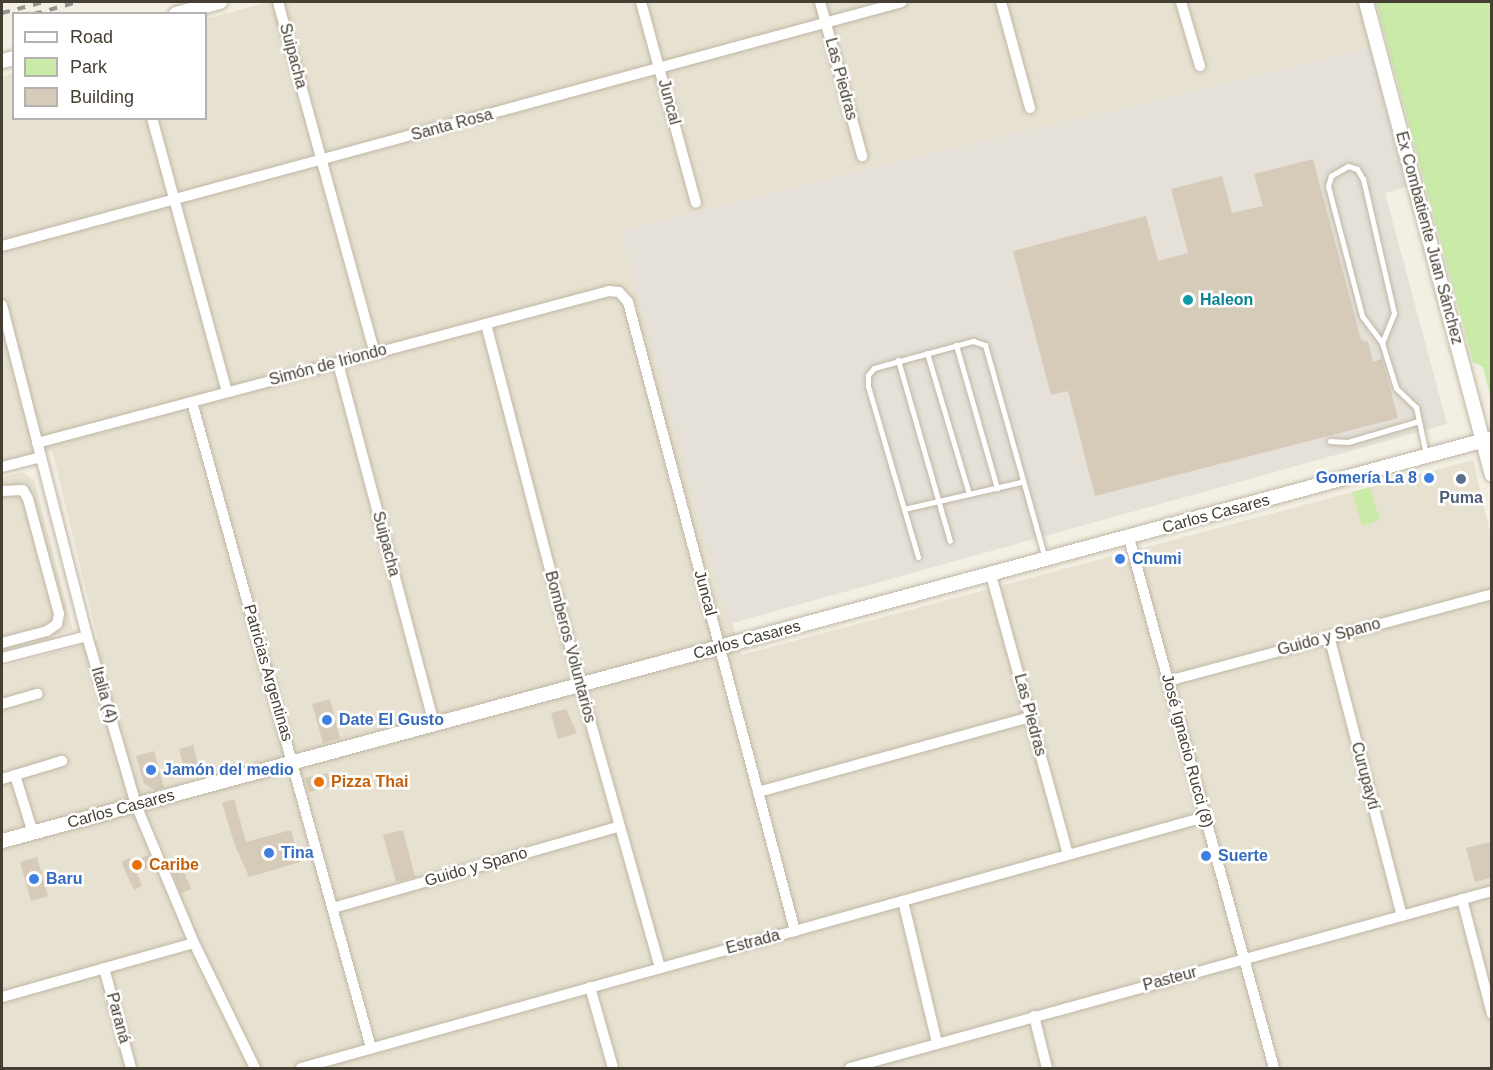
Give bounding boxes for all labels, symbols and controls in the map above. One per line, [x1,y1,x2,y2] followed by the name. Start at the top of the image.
[12,12,207,120] legend
[275,21,311,91] street label: Suipacha
[70,27,113,47] text: Road
[821,36,861,122] street label: Las Piedras
[70,57,107,77] text: Park
[654,77,684,127] street label: Juncal
[70,87,134,107] text: Building
[409,105,495,145] street label: Santa Rosa
[1391,129,1467,347] street label: Ex Combatiente Juan Sánchez
[1200,290,1253,310] place label: Haleon
[1181,293,1195,307] marker: Haleon
[267,340,389,390] street label: Simón de Iriondo
[1316,468,1417,488] place label: Gomería La 8
[1422,471,1436,485] marker: Gomería La 8
[1454,472,1468,486] marker: Puma
[1439,488,1483,508] place label: Puma
[1160,490,1272,538] street label: Carlos Casares
[368,509,404,579] street label: Suipacha
[1132,549,1182,569] place label: Chumi
[1113,552,1127,566] marker: Chumi
[690,568,720,618] street label: Juncal
[540,569,600,725] street label: Bomberos Voluntarios
[239,602,297,744] street label: Patricias Argentinas
[1275,614,1383,660] street label: Guido y Spano
[691,616,803,664] street label: Carlos Casares
[87,665,121,725] street label: Italia (4)
[1010,672,1050,758] street label: Las Piedras
[1157,672,1217,830] street label: José Ignacio Rucci (8)
[339,710,444,730] place label: Date El Gusto
[320,713,334,727] marker: Date El Gusto
[1347,740,1383,812] street label: Curupaytí
[163,760,294,780] place label: Jamón del medio
[144,763,158,777] marker: Jamón del medio
[331,772,408,792] place label: Pizza Thai
[312,775,326,789] marker: Pizza Thai
[65,785,177,833] street label: Carlos Casares
[281,843,314,863] place label: Tina
[422,843,530,891] street label: Guido y Spano
[262,846,276,860] marker: Tina
[1218,846,1268,866] place label: Suerte
[1199,849,1213,863] marker: Suerte
[149,855,199,875] place label: Caribe
[130,858,144,872] marker: Caribe
[46,869,82,889] place label: Baru
[27,872,41,886] marker: Baru
[724,926,782,958] street label: Estrada
[1141,963,1199,995] street label: Pasteur
[102,991,134,1045] street label: Paraná

